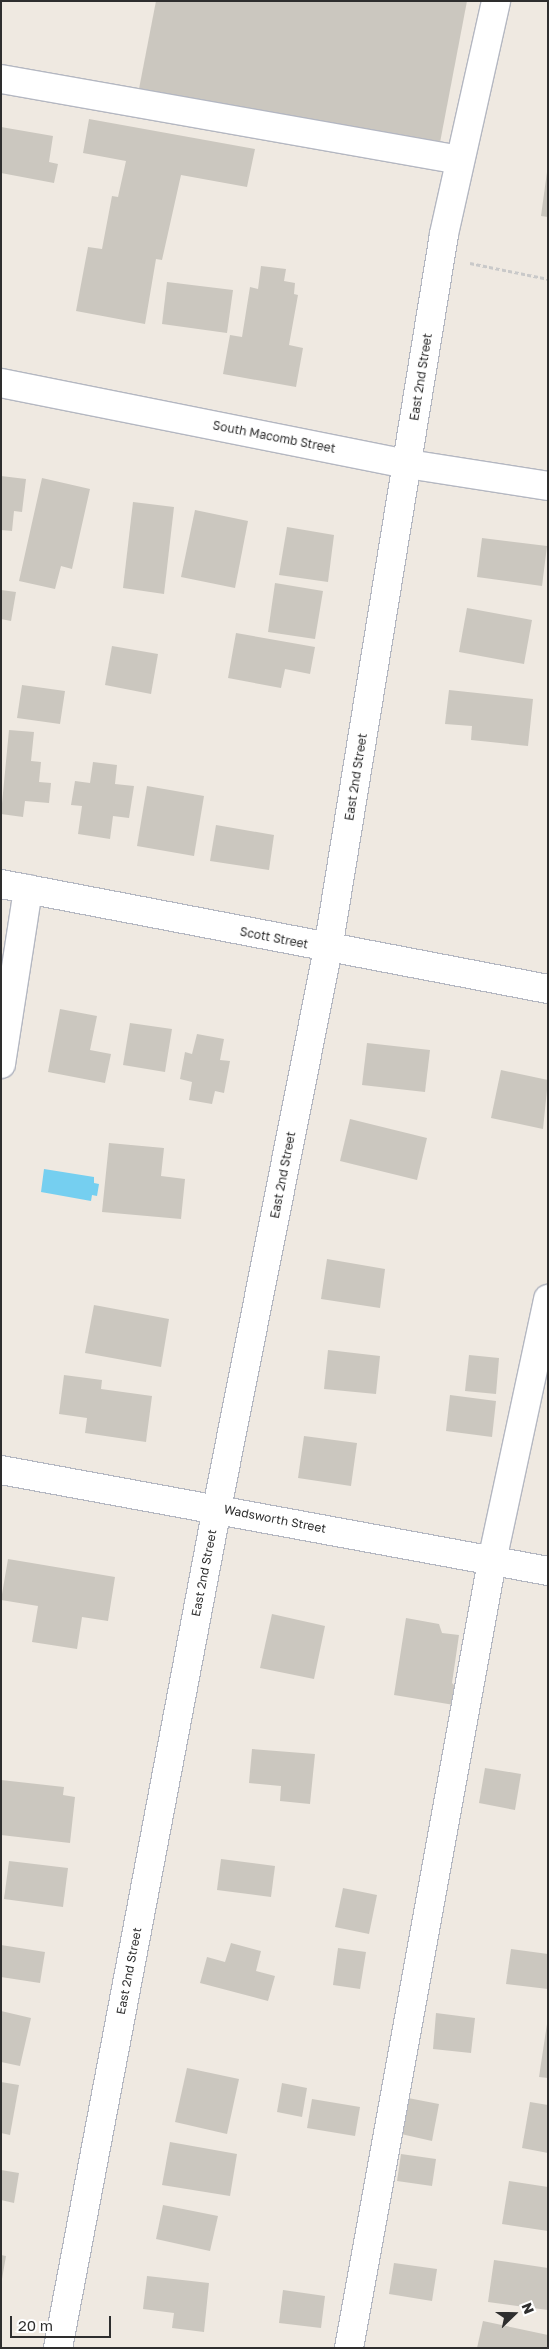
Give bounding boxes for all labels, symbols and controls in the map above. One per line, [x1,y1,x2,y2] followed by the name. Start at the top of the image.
[407,332,435,422] street label: East 2nd Street
[211,418,337,456] street label: South Macomb Street
[342,732,370,822] street label: East 2nd Street
[239,924,309,952] street label: Scott Street
[268,1130,298,1220] street label: East 2nd Street
[223,1502,327,1536] street label: Wadsworth Street
[189,1528,219,1618] street label: East 2nd Street
[114,1926,144,2016] street label: East 2nd Street
[489,2289,539,2339] north arrow
[518,2300,538,2316] text: N
[12,2306,114,2338] scale bar
[18,2316,53,2334] text: 20 m

